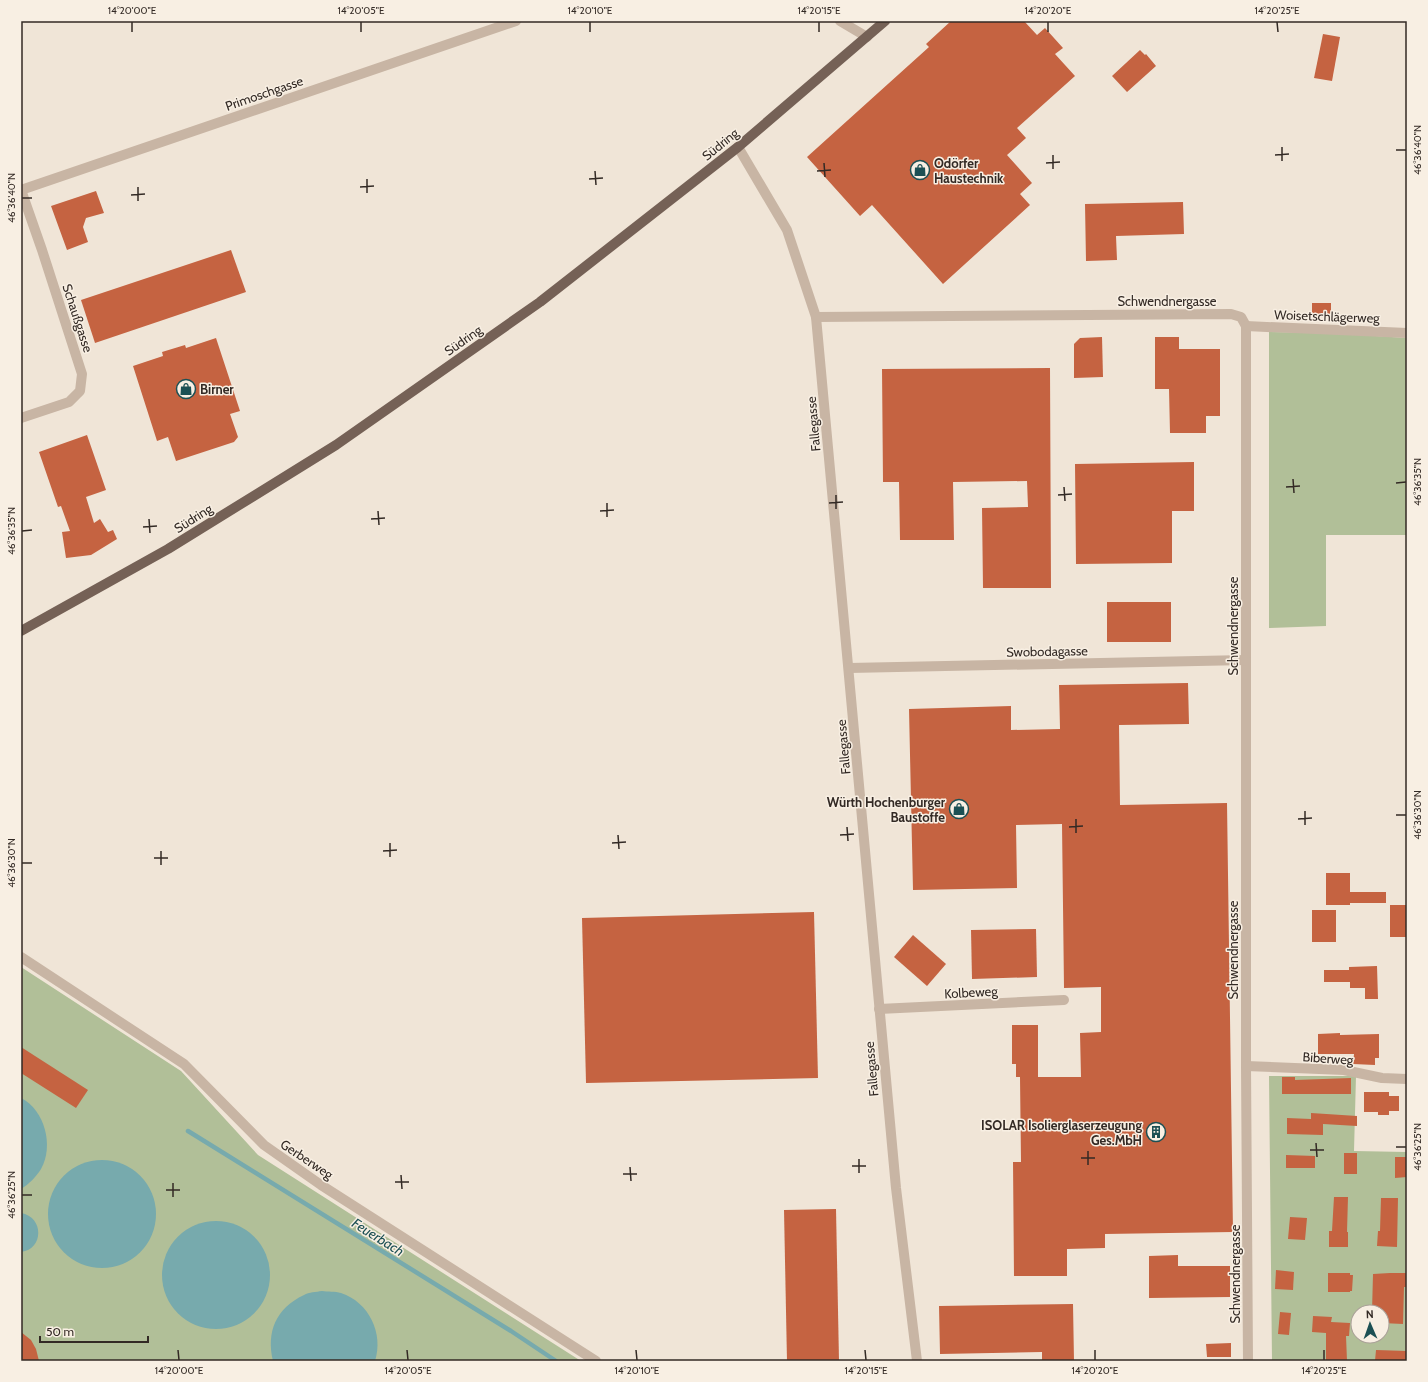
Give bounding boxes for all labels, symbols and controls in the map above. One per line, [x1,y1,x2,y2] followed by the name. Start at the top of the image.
[108,4,157,17] text: 14°20'00"E
[338,4,385,17] text: 14°20'05"E
[568,4,613,17] text: 14°20'10"E
[797,4,841,17] text: 14°20'15"E
[1025,4,1072,17] text: 14°20'20"E
[1254,4,1300,17] text: 14°20'25"E
[223,72,305,114] street label: Primoschgasse
[699,124,742,163] street label: Südring
[1411,125,1424,175] text: 46°36'40"N
[934,155,1004,186] place label: Odörfer Haustechnik
[909,159,931,181] shop icon: Odörfer Haustechnik
[5,173,18,223] text: 46°36'40"N
[59,282,97,355] street label: Schaußgasse
[1117,293,1217,309] street label: Schwendnergasse
[1274,306,1381,326] street label: Woisetschlägerweg
[441,321,485,359] street label: Südring
[175,378,197,400] shop icon: Birner
[200,381,234,397] place label: Birner
[803,395,823,452] street label: Fallegasse
[1411,458,1424,506] text: 46°36'35"N
[171,500,216,536] street label: Südring
[5,507,18,555] text: 46°36'35"N
[1225,576,1241,676] street label: Schwendnergasse
[1006,642,1088,660] street label: Swobodagasse
[833,718,853,775] street label: Fallegasse
[1411,790,1424,840] text: 46°36'30"N
[827,794,946,825] place label: Würth Hochenburger Baustoffe
[948,798,970,820] shop icon: Würth Hochenburger Baustoffe
[5,838,18,888] text: 46°36'30"N
[1225,900,1241,1000] street label: Schwendnergasse
[944,983,999,1001] street label: Kolbeweg
[861,1040,881,1097] street label: Fallegasse
[1302,1048,1354,1068] street label: Biberweg
[981,1117,1142,1148] place label: ISOLAR Isolierglaserzeugung Ges.MbH
[1145,1121,1167,1143] building icon: ISOLAR Isolierglaserzeugung Ges.MbH
[1411,1123,1424,1171] text: 46°36'25"N
[278,1136,337,1183] street label: Gerberweg
[5,1171,18,1219] text: 46°36'25"N
[349,1214,407,1260] water label: Feuerbach
[1227,1224,1243,1324] street label: Schwendnergasse
[1350,1304,1390,1344] north arrow
[1366,1307,1374,1321] text: N
[40,1318,148,1344] scale bar
[46,1324,74,1339] text: 50 m
[155,1364,204,1377] text: 14°20'00"E
[385,1364,432,1377] text: 14°20'05"E
[615,1364,660,1377] text: 14°20'10"E
[844,1364,888,1377] text: 14°20'15"E
[1072,1364,1119,1377] text: 14°20'20"E
[1301,1364,1347,1377] text: 14°20'25"E

